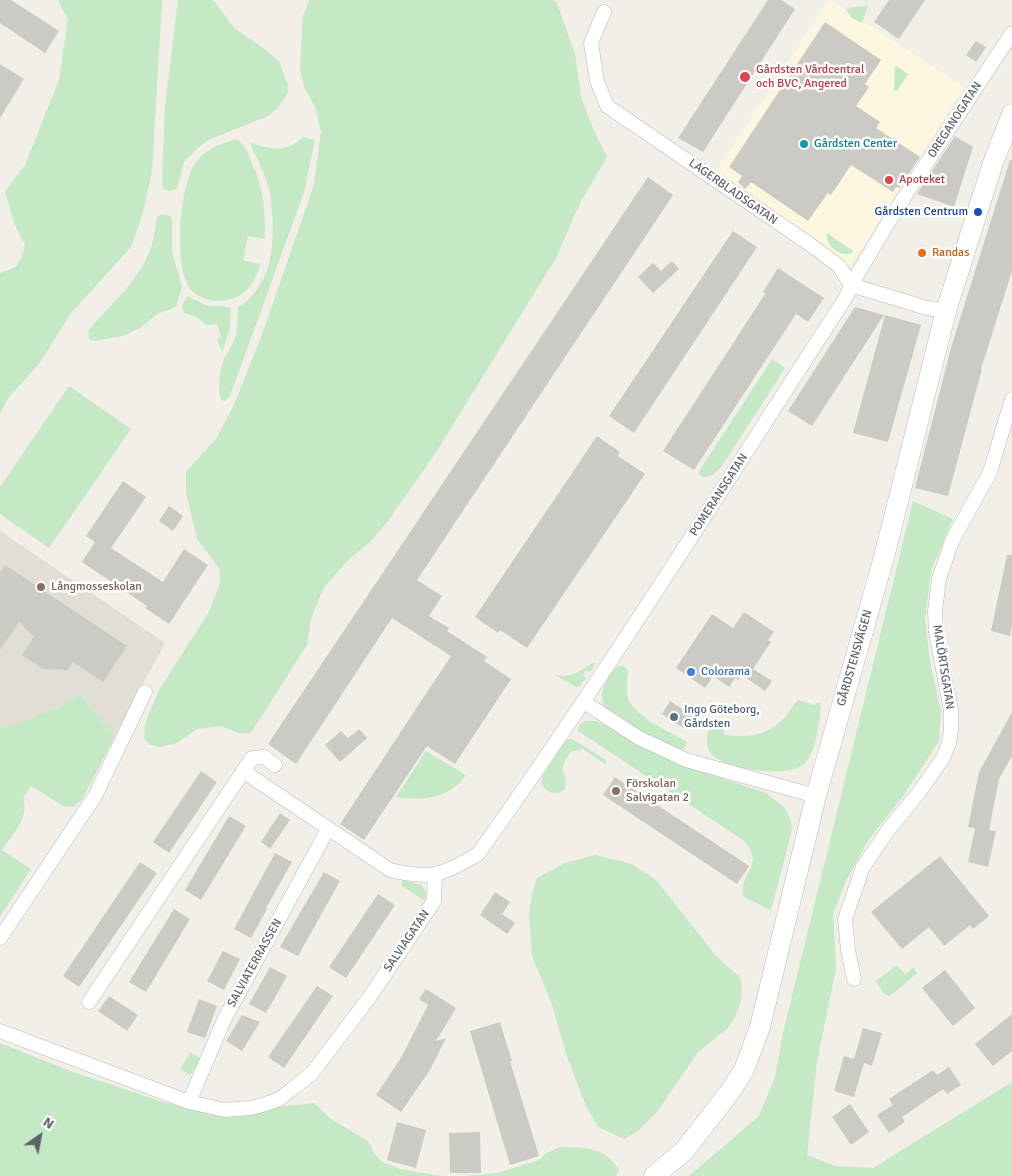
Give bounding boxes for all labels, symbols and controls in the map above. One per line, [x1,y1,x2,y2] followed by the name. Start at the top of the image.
[756,63,864,91] place label: Gårdsten Vårdcentral och BVC, Angered
[738,70,752,84] marker: Gårdsten Vårdcentral och BVC, Angered
[925,79,985,161] street label: OREGANOGATAN
[814,137,897,151] place label: Gårdsten Center
[798,138,810,150] marker: Gårdsten Center
[686,156,780,228] street label: LAGERBLADSGATAN
[899,173,945,187] place label: Apoteket
[883,174,895,186] marker: Apoteket
[875,205,968,219] place label: Gårdsten Centrum
[972,206,984,218] marker: Gårdsten Centrum
[932,246,969,260] place label: Randas
[916,247,928,259] marker: Randas
[687,451,751,539] street label: POMERANSGATAN
[51,580,142,594] place label: Långmosseskolan
[35,581,47,593] marker: Långmosseskolan
[834,608,876,708] street label: GÅRDSTENSVÄGEN
[929,624,957,710] street label: MALÖRTSGATAN
[701,665,750,679] place label: Colorama
[685,666,697,678] marker: Colorama
[684,703,760,731] place label: Ingo Göteborg, Gårdsten
[668,711,680,723] marker: Ingo Göteborg, Gårdsten
[626,777,689,805] place label: Förskolan Salvigatan 2
[610,785,622,797] marker: Förskolan Salvigatan 2
[381,907,433,975] street label: SALVIAGATAN
[225,916,285,1010] street label: SALVIATERRASSEN
[15,1111,65,1161] north arrow
[40,1113,57,1133] text: N

